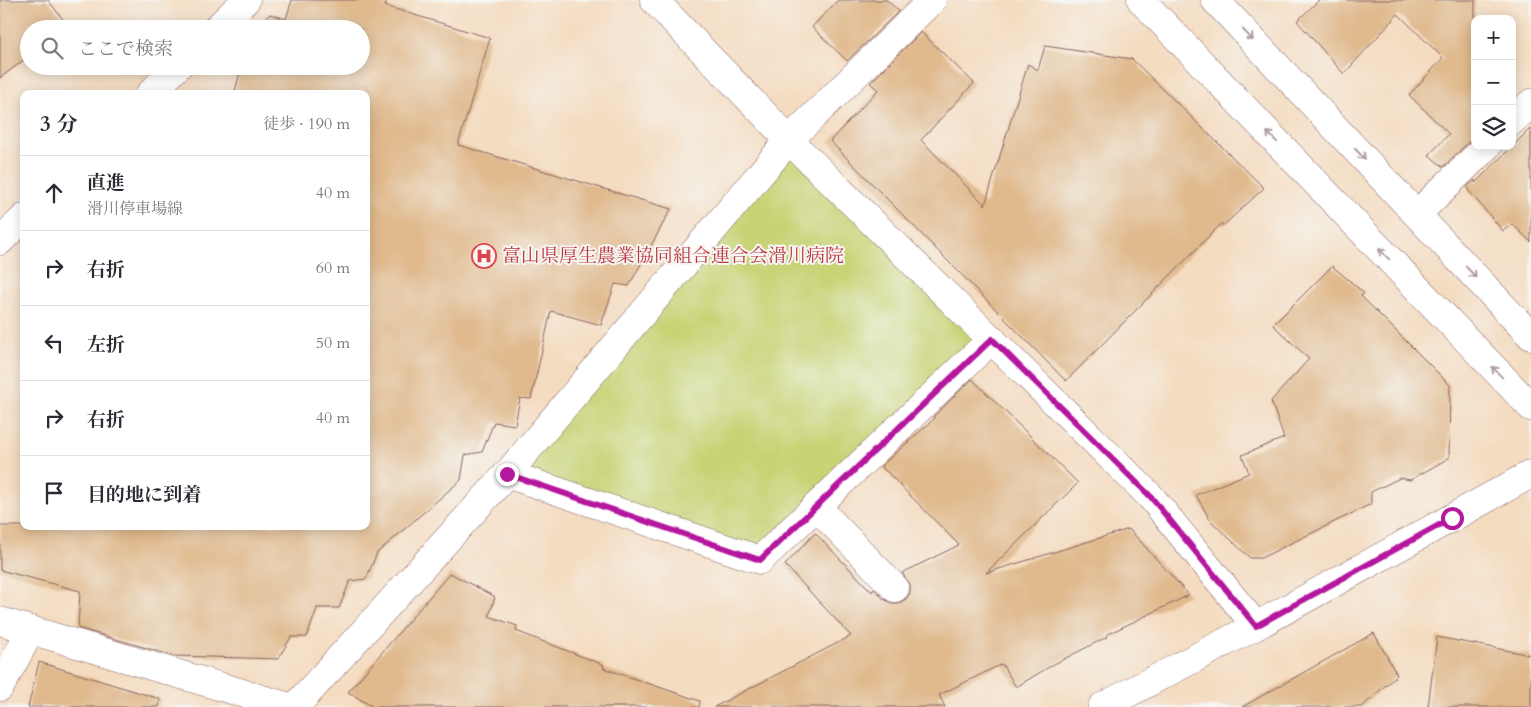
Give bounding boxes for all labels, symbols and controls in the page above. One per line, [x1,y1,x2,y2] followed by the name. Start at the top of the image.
[1471,15,1516,150] map controls
[1471,15,1516,60] button: +
[20,20,370,75] search box
[1242,29,1254,42] one-way arrow
[38,34,66,62] icon: search
[78,36,173,62] text: ここで検索
[1471,60,1516,105] button: −
[1471,105,1516,150] button: layers
[40,110,77,139] text: 3 分
[263,113,350,135] text: 徒歩 · 190 m
[1266,131,1278,143] one-way arrow
[1354,147,1366,160] one-way arrow
[87,170,125,196] text: 直進
[40,179,68,207] icon: ahead
[316,182,350,204] text: 40 m
[87,198,183,220] text: 滑川停車場線
[471,243,497,269] hospital icon: 富山県厚生農業協同組合連合会滑川病院
[502,243,844,269] place label: 富山県厚生農業協同組合連合会滑川病院
[1379,249,1391,261] one-way arrow
[40,254,68,282] icon: right
[87,257,125,283] text: 右折
[316,257,350,279] text: 60 m
[1465,266,1477,278] one-way arrow
[40,329,68,357] icon: left
[87,332,125,358] text: 左折
[316,332,350,354] text: 50 m
[1491,365,1503,378] one-way arrow
[40,404,68,432] icon: right
[87,407,125,433] text: 右折
[316,407,350,429] text: 40 m
[496,463,519,486] route end
[40,479,68,507] icon: arrive
[87,482,201,508] text: 目的地に到着
[1441,507,1464,530] route start

